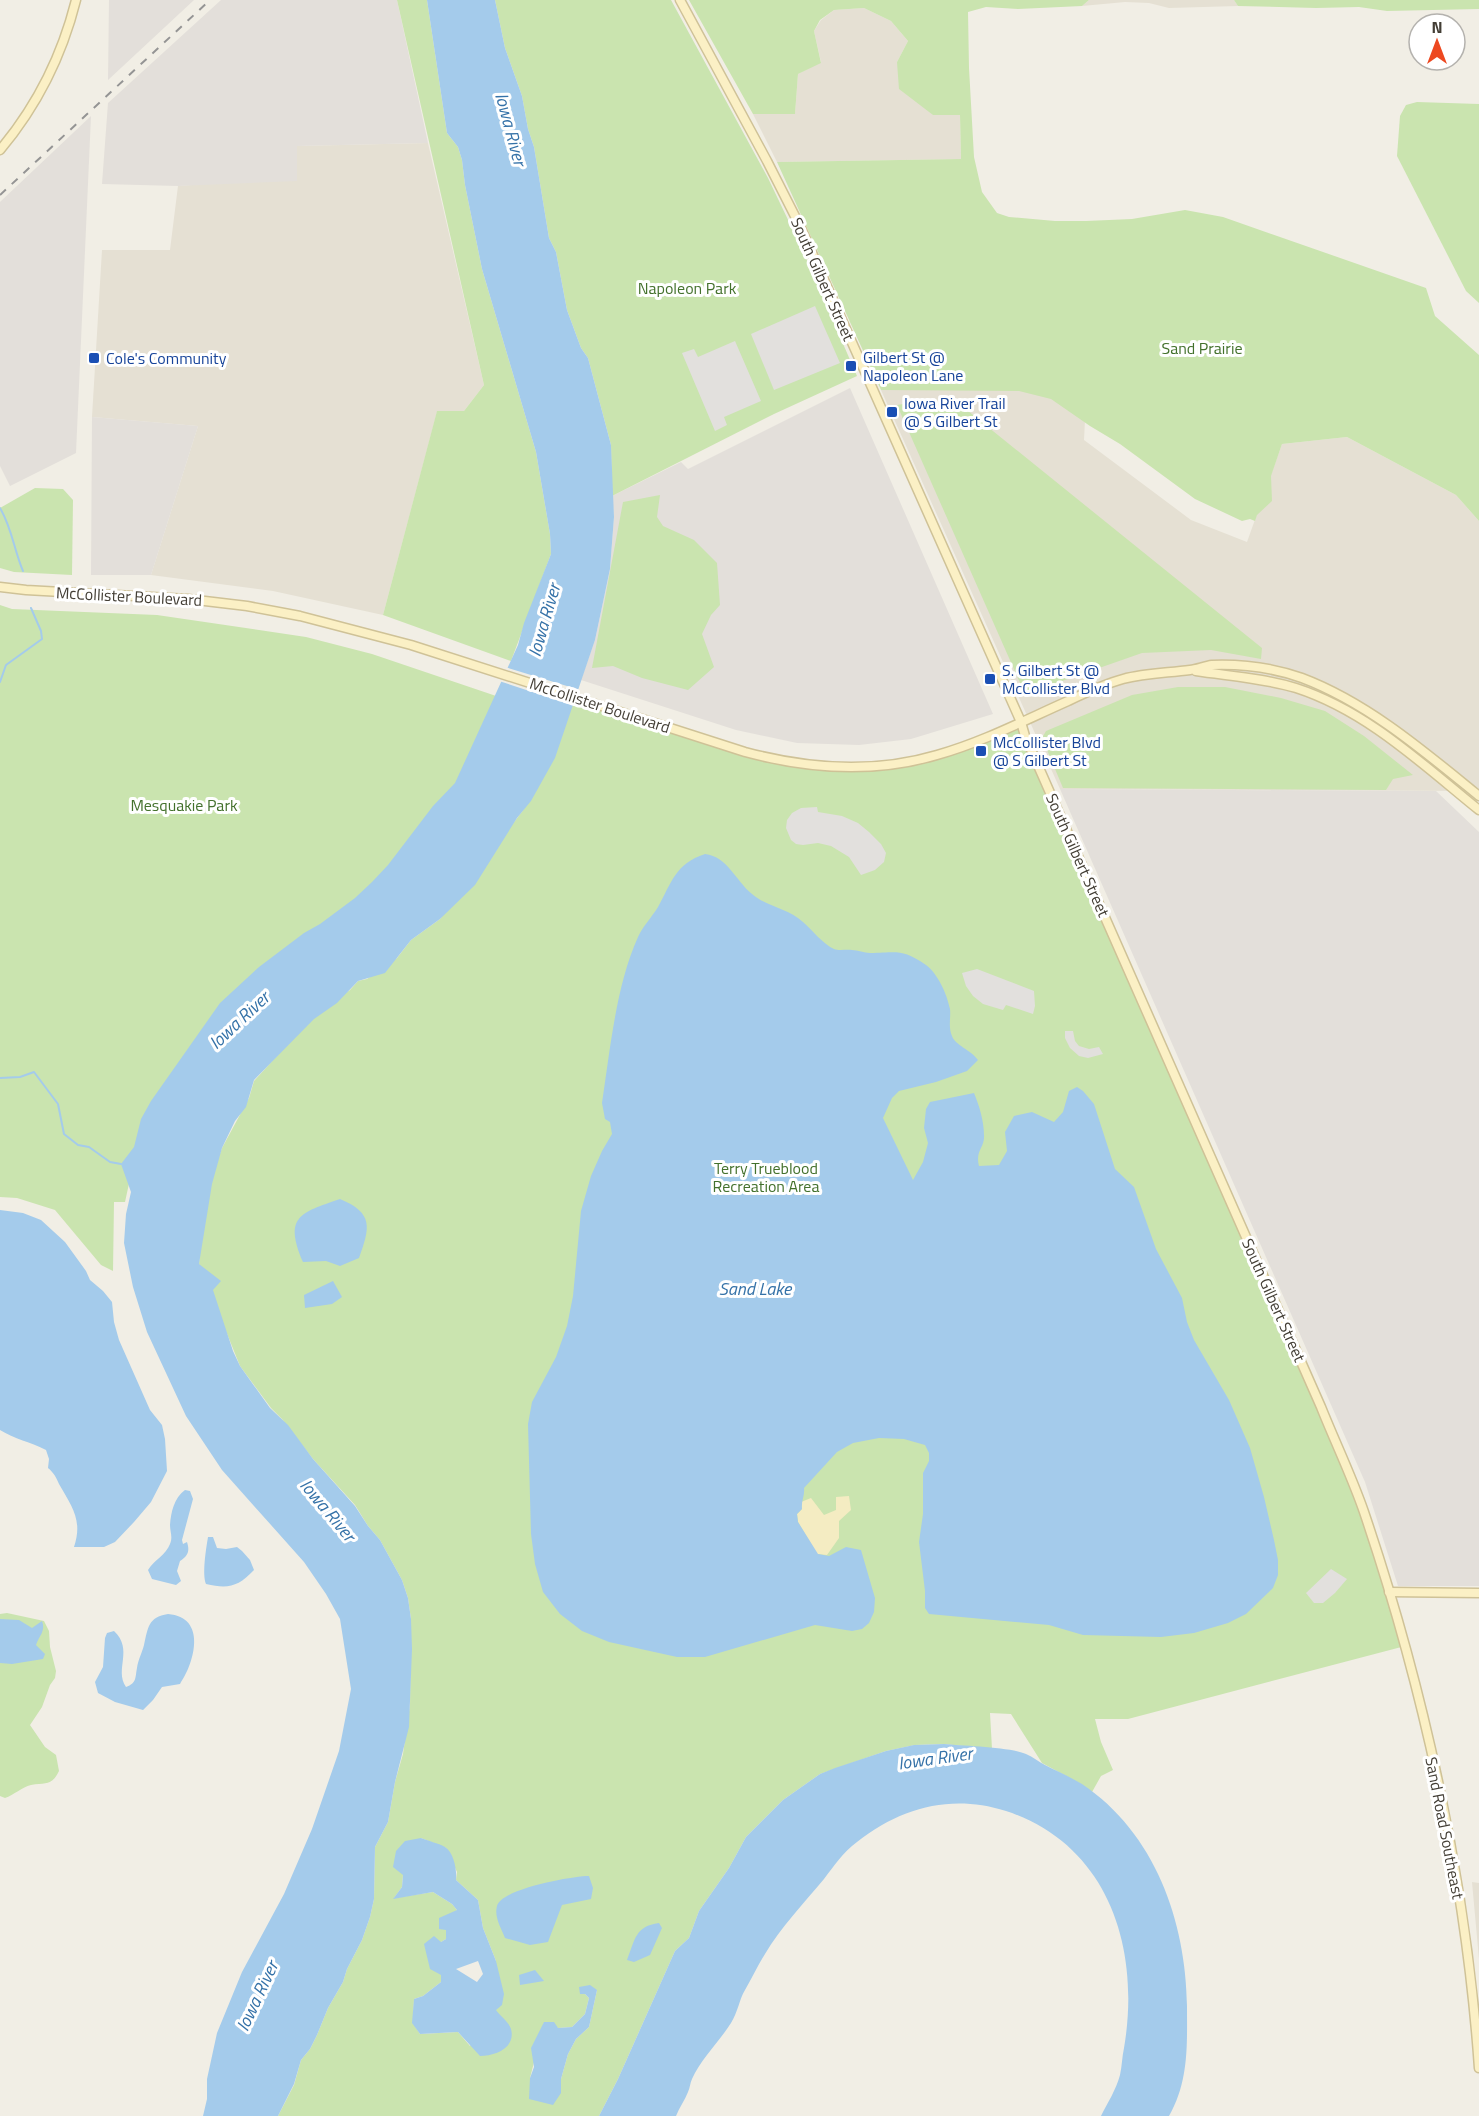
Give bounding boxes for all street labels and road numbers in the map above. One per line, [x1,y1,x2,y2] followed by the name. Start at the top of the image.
[785,213,861,345] street label: South Gilbert Street
[55,580,203,612] street label: McCollister Boulevard
[527,671,673,739] street label: McCollister Boulevard
[1040,789,1116,921] street label: South Gilbert Street
[1236,1234,1312,1366] street label: South Gilbert Street
[1419,1755,1471,1902] street label: Sand Road Southeast

